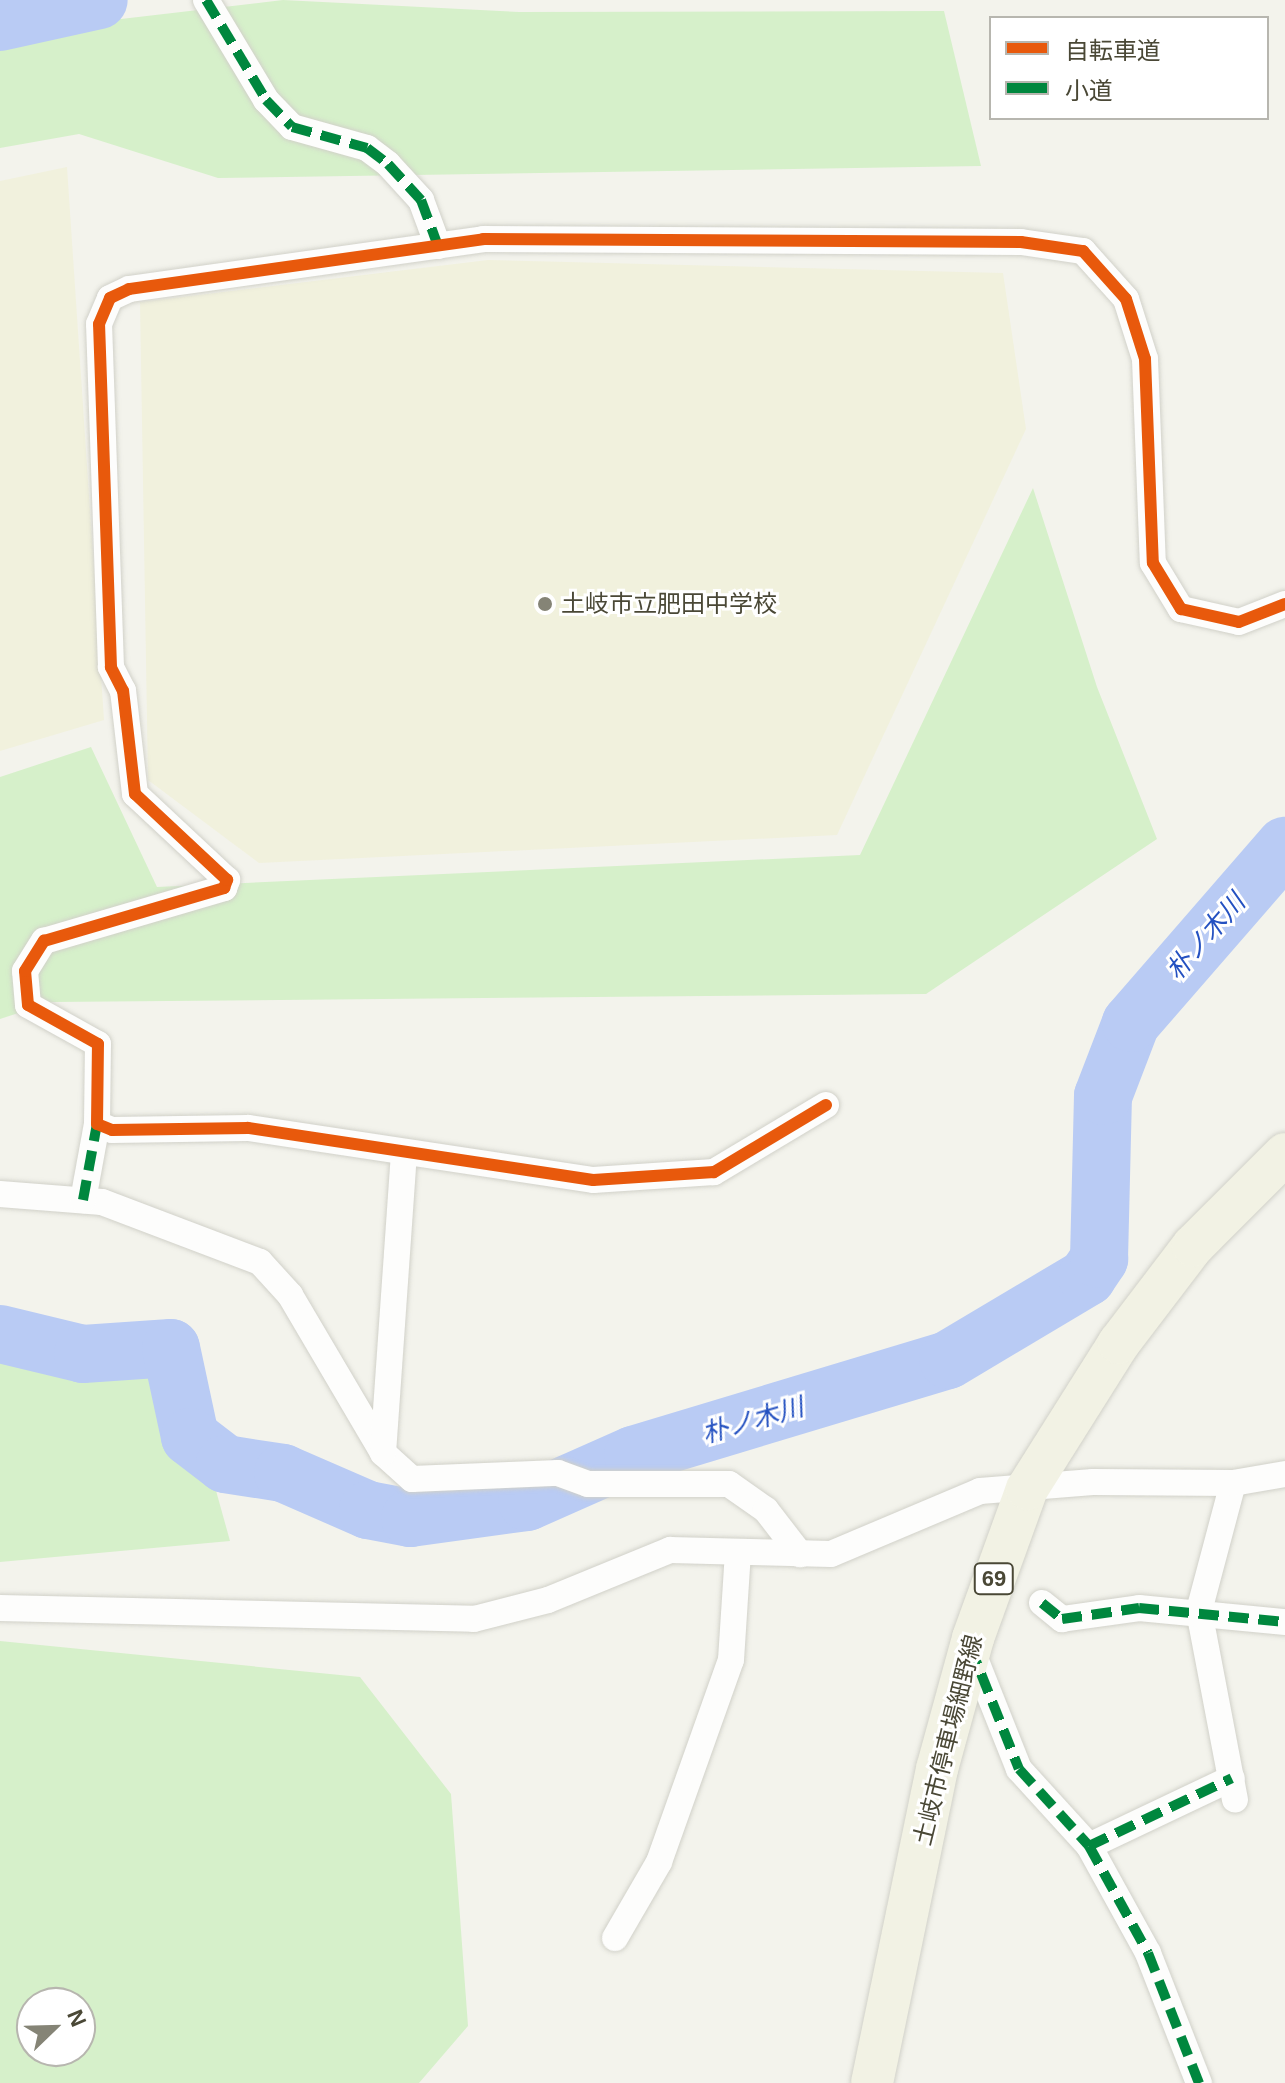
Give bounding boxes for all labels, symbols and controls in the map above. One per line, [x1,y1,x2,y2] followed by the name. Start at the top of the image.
[989,16,1269,120] legend
[1065,37,1161,64] text: 自転車道
[1065,77,1113,104] text: 小道
[561,590,777,618] place label: 土岐市立肥田中学校
[536,595,554,613] marker: 土岐市立肥田中学校
[1160,888,1252,986] water label: 朴ノ木川
[699,1392,807,1450] water label: 朴ノ木川
[972,1561,1016,1597] road number: 69
[908,1632,988,1848] street label: 土岐市停車場細野線
[16,1987,96,2067] north arrow
[62,2006,91,2030] text: N

